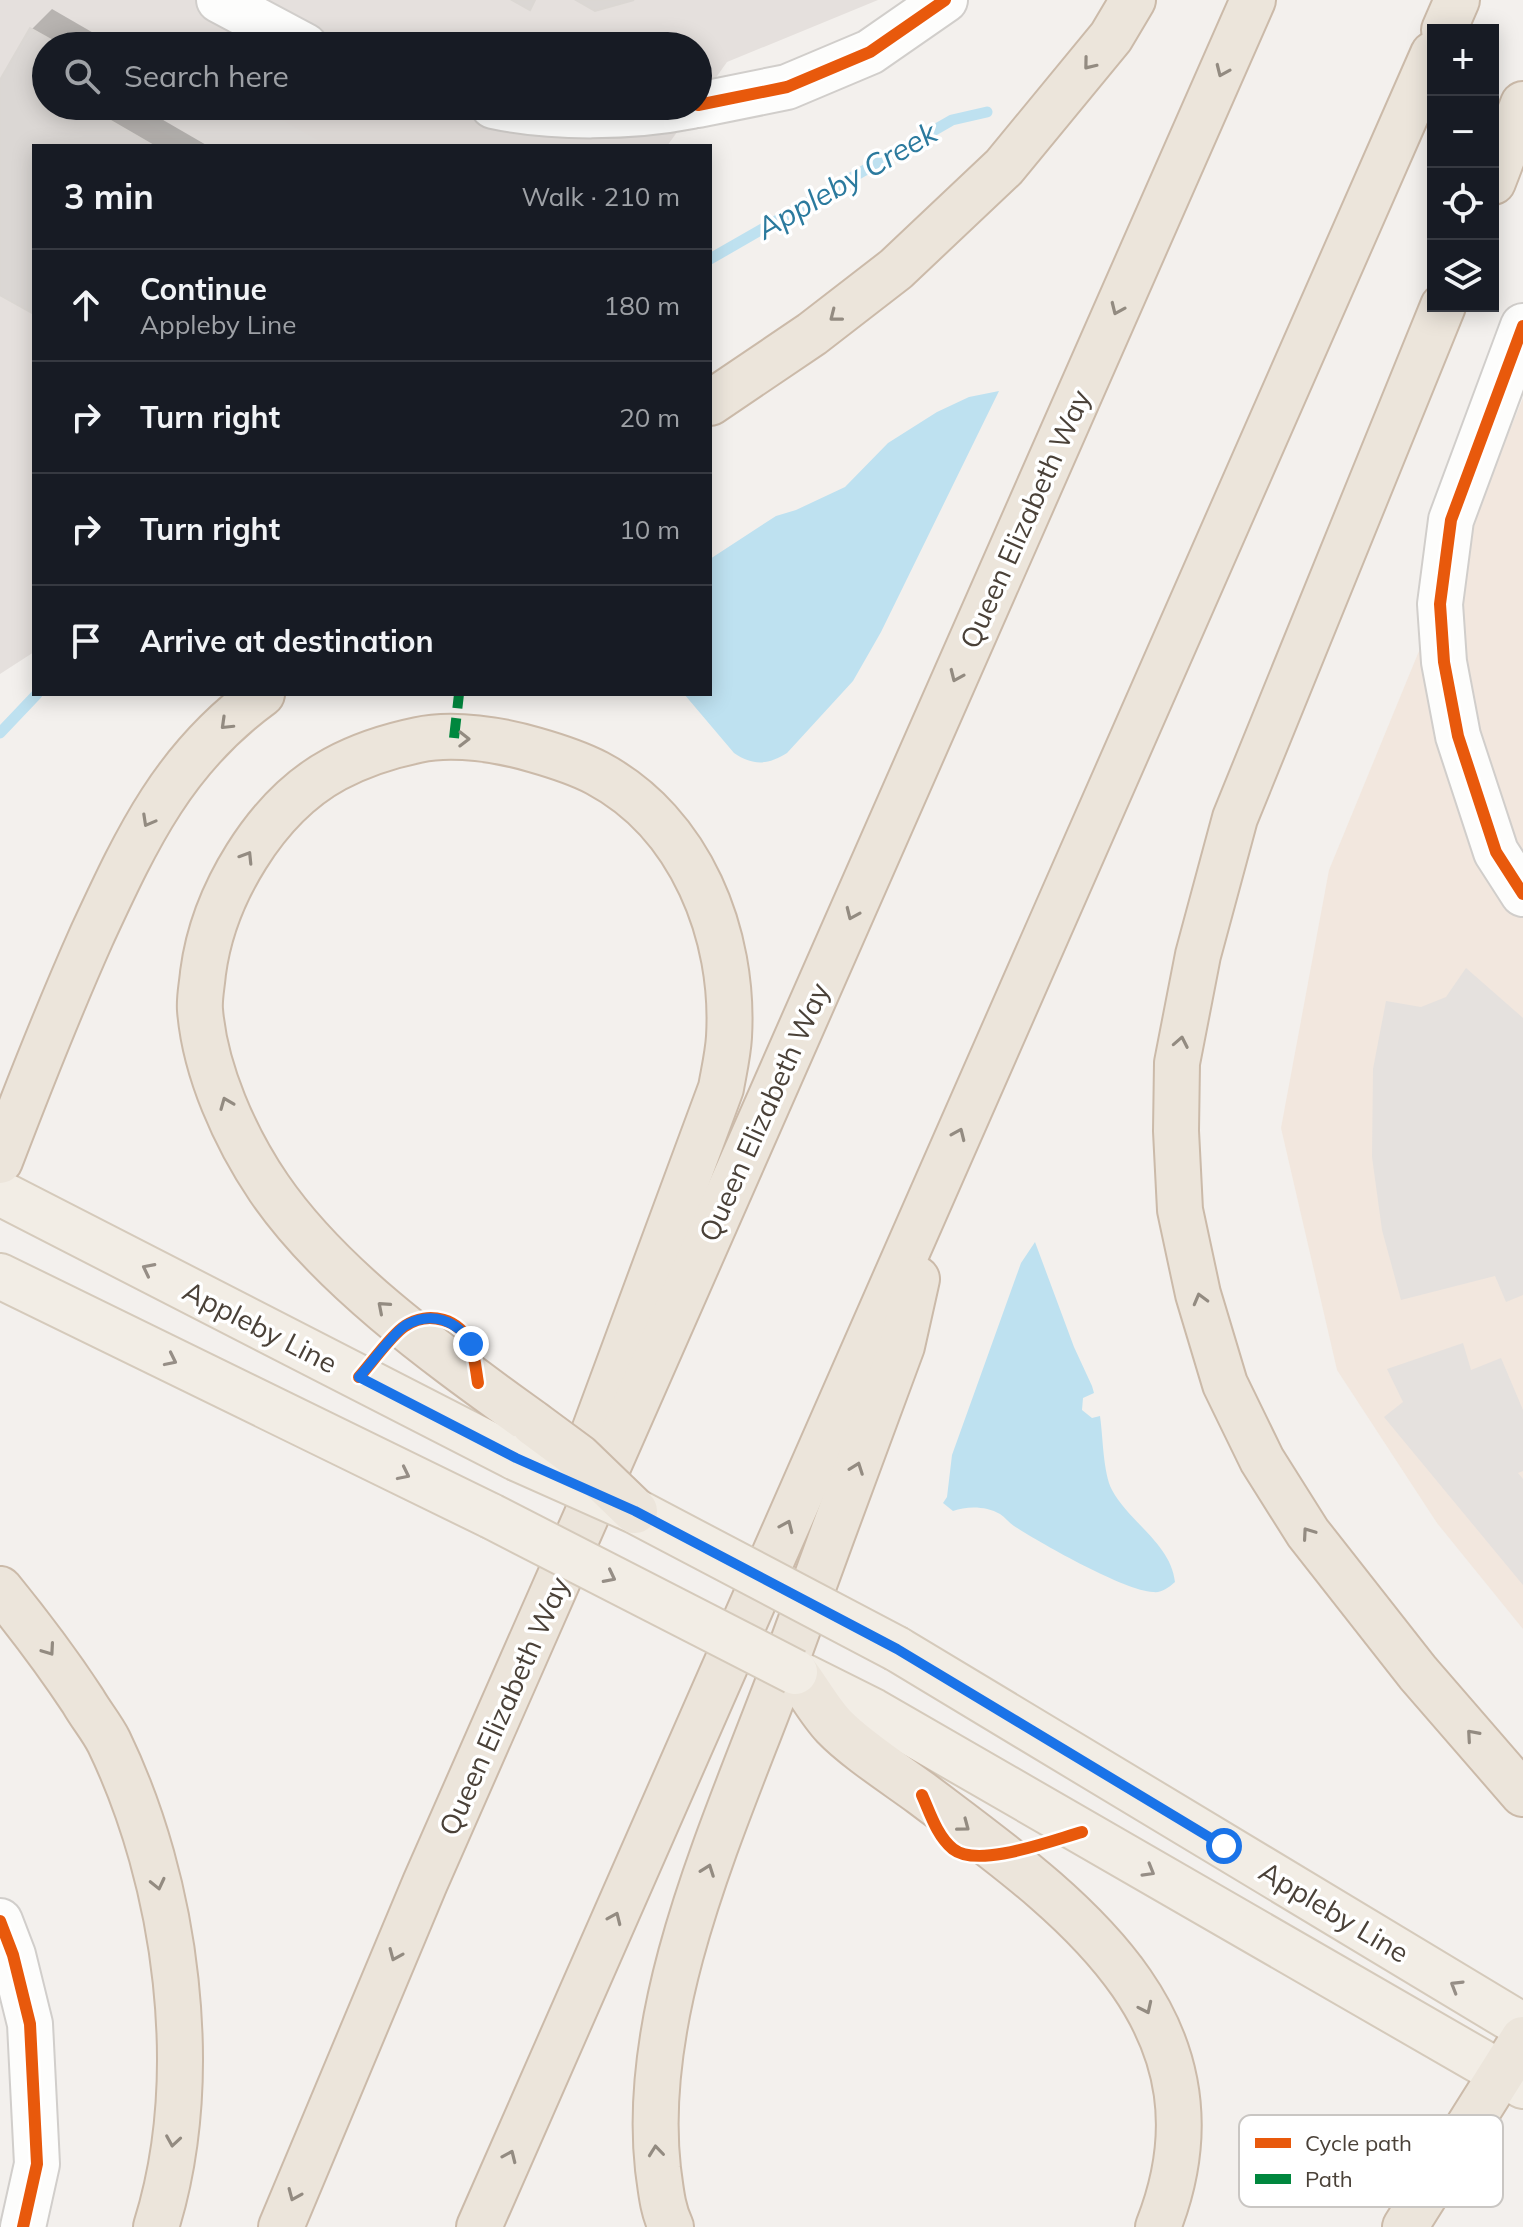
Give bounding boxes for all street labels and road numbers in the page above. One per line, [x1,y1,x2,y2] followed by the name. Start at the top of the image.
[952,384,1097,654] street label: Queen Elizabeth Way
[691,977,836,1247] street label: Queen Elizabeth Way
[177,1273,343,1380] street label: Appleby Line
[431,1571,576,1841] street label: Queen Elizabeth Way
[1253,1853,1415,1970] street label: Appleby Line

